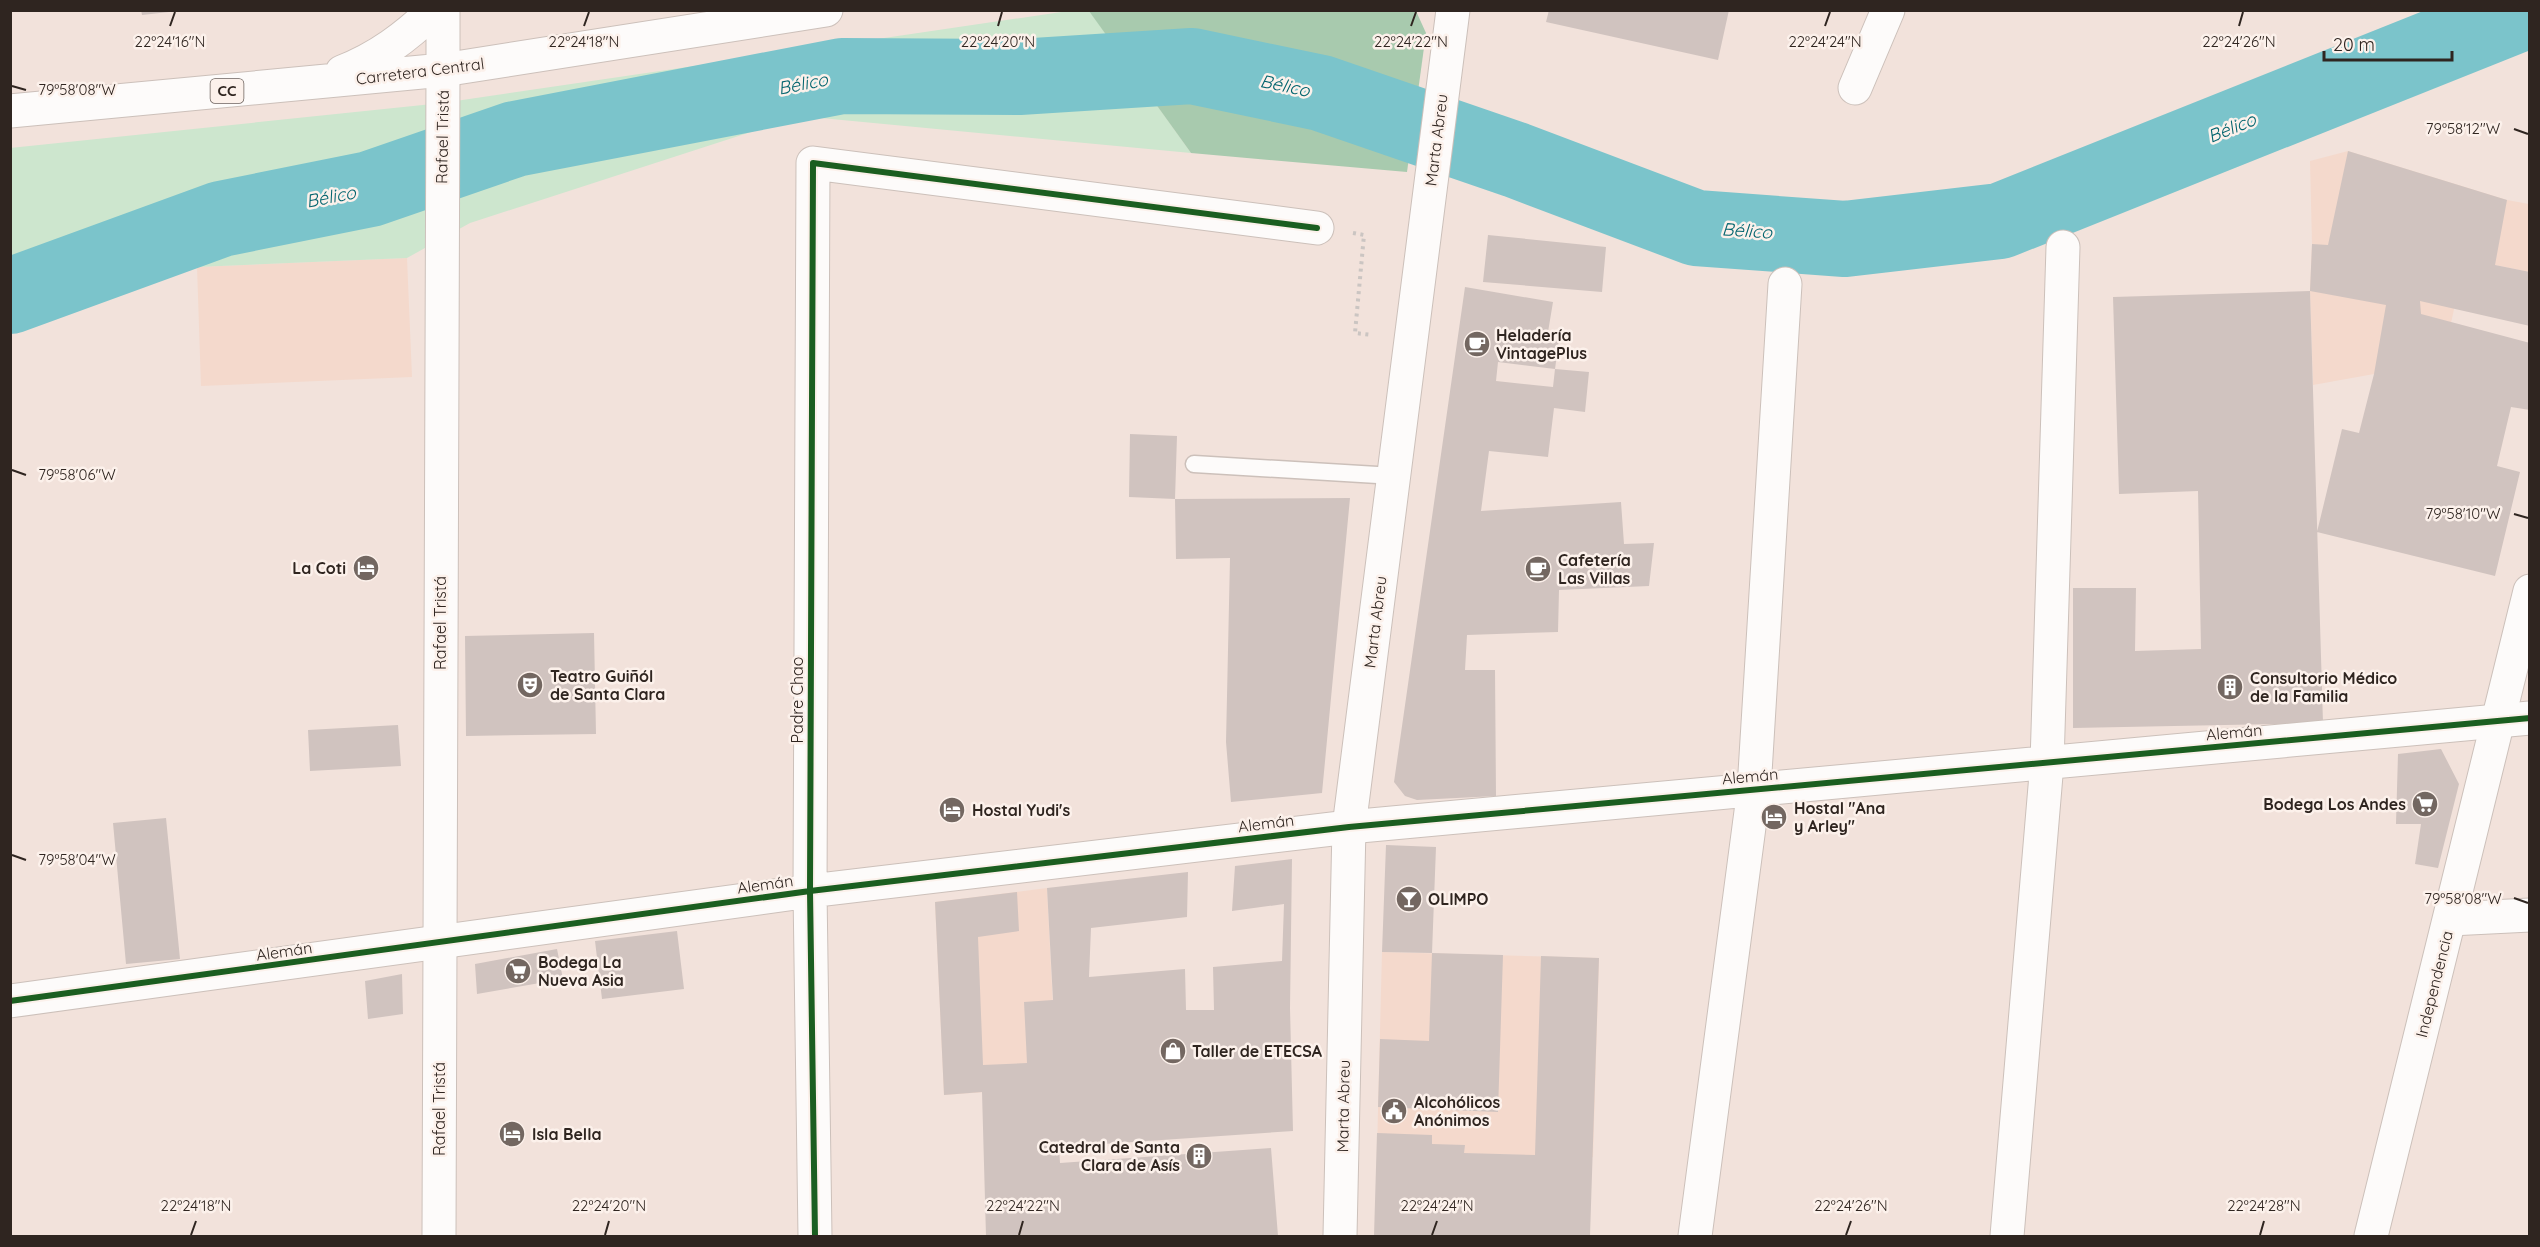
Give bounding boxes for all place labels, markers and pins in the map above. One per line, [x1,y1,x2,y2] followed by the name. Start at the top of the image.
[1496,325,1587,363] place label: Heladería VintagePlus
[1462,329,1492,359] cafe icon: Heladería VintagePlus
[1558,550,1631,588] place label: Cafetería Las Villas
[351,553,381,583] hotel icon: La Coti
[1523,554,1553,584] cafe icon: Cafetería Las Villas
[292,558,346,578] place label: La Coti
[550,666,665,704] place label: Teatro Guiñól de Santa Clara
[2250,668,2397,706] place label: Consultorio Médico de la Familia
[515,670,545,700] theatre icon: Teatro Guiñól de Santa Clara
[2215,672,2245,702] building icon: Consultorio Médico de la Familia
[2410,789,2440,819] supermarket icon: Bodega Los Andes
[2263,794,2406,814] place label: Bodega Los Andes
[937,795,967,825] hotel icon: Hostal Yudi's
[1794,798,1885,836] place label: Hostal "Ana y Arley"
[972,800,1070,820] place label: Hostal Yudi's
[1759,802,1789,832] hotel icon: Hostal "Ana y Arley"
[1394,884,1424,914] bar icon: OLIMPO
[1428,889,1488,909] place label: OLIMPO
[538,952,624,990] place label: Bodega La Nueva Asia
[503,956,533,986] supermarket icon: Bodega La Nueva Asia
[1158,1036,1188,1066] shop icon: Taller de ETECSA
[1192,1041,1323,1061] place label: Taller de ETECSA
[1414,1092,1500,1130] place label: Alcohólicos Anónimos
[1379,1096,1409,1126] public building icon: Alcohólicos Anónimos
[497,1119,527,1149] hotel icon: Isla Bella
[532,1124,602,1144] place label: Isla Bella
[1039,1137,1180,1175] place label: Catedral de Santa Clara de Asís
[1184,1141,1214,1171] building icon: Catedral de Santa Clara de Asís

